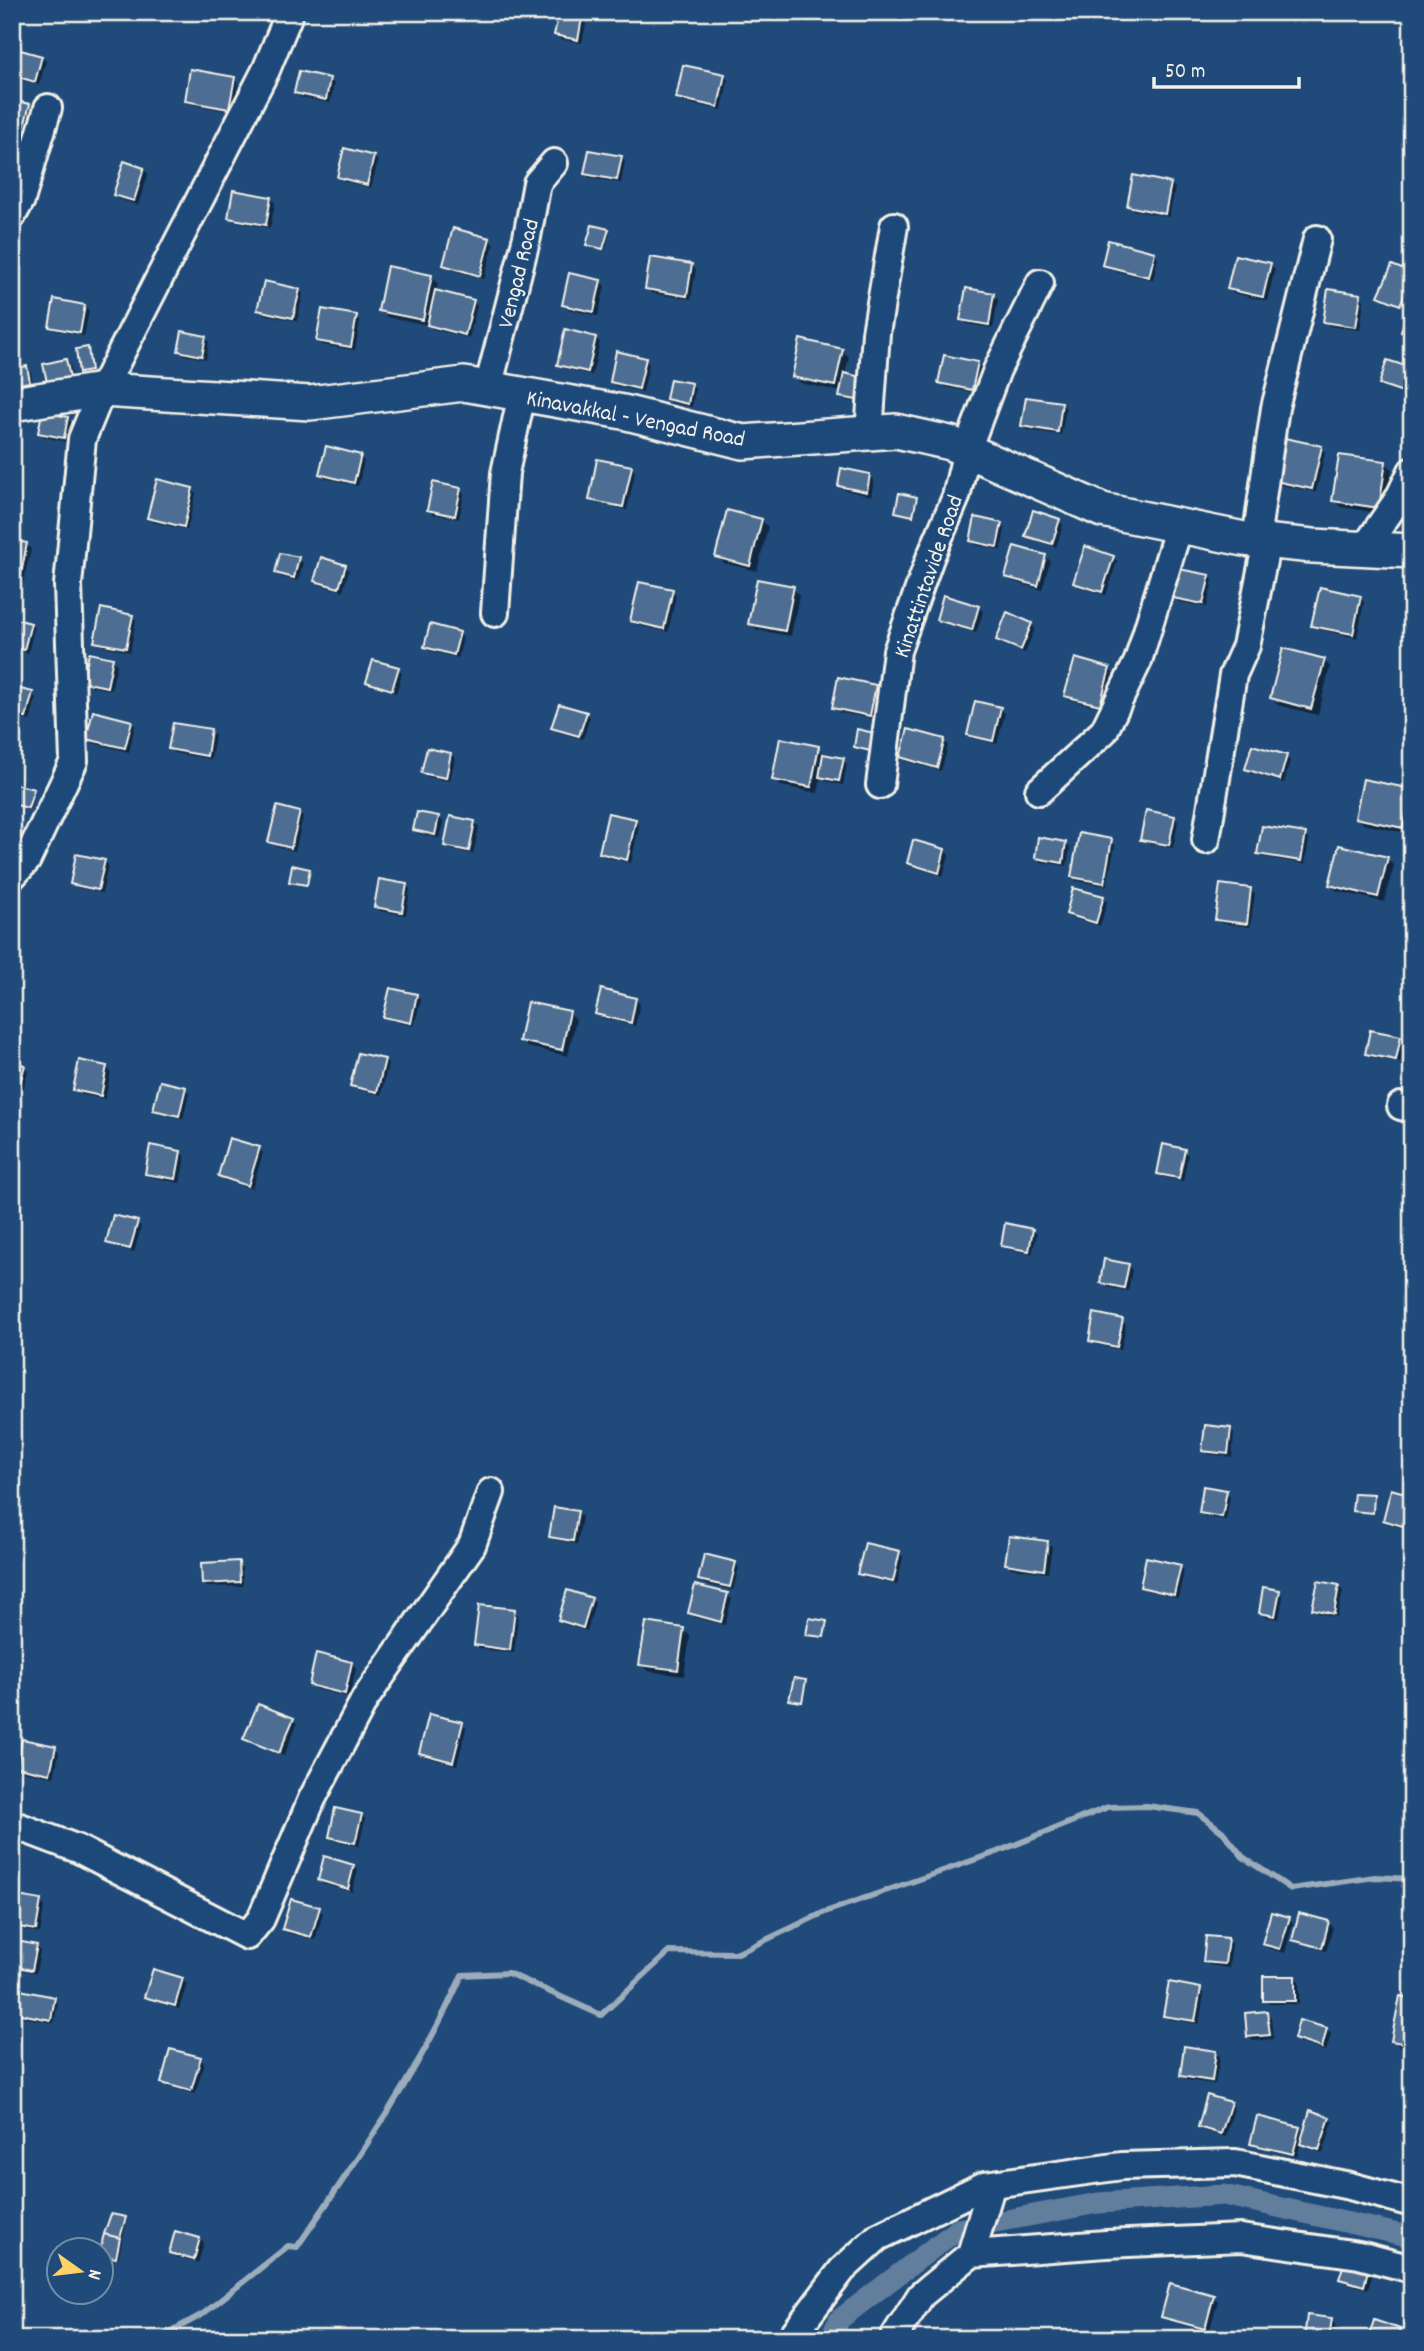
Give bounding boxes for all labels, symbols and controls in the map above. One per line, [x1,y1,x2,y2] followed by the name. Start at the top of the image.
[1154,46,1300,90] scale bar
[1165,58,1205,88] text: 50 m
[491,216,550,332] street label: Vengad Road
[523,383,747,458] street label: Kinavakkal - Vengad Road
[887,491,974,663] street label: Kinattintavide Road
[46,2236,116,2306] north arrow
[79,2266,107,2282] text: N

